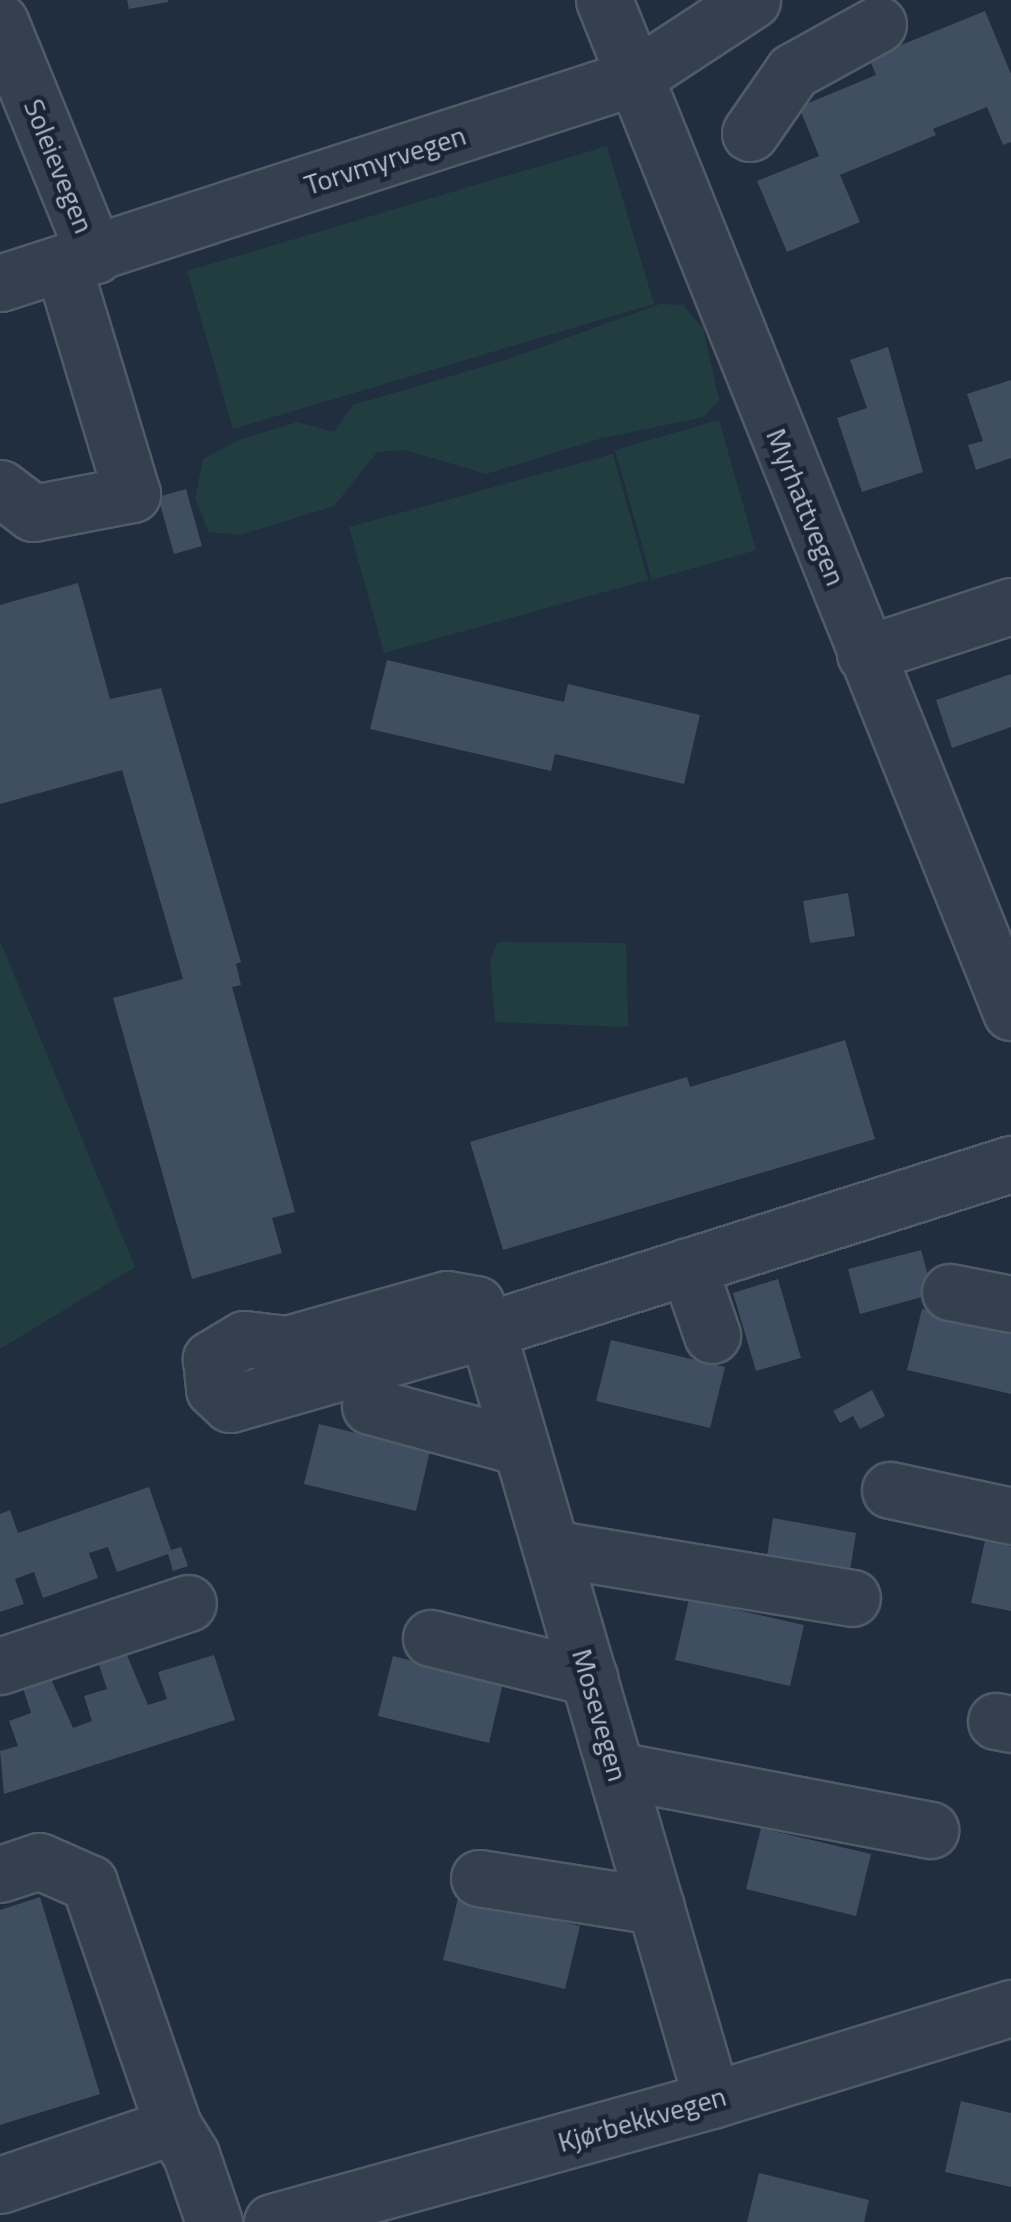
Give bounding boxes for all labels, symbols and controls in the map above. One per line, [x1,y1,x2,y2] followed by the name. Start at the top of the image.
[17,94,101,238] street label: Soleievegen
[300,118,470,202] street label: Torvmyrvegen
[759,424,853,590] street label: Myrhattvegen
[565,1645,635,1785] street label: Mosevegen
[554,2079,730,2159] street label: Kjørbekkvegen

